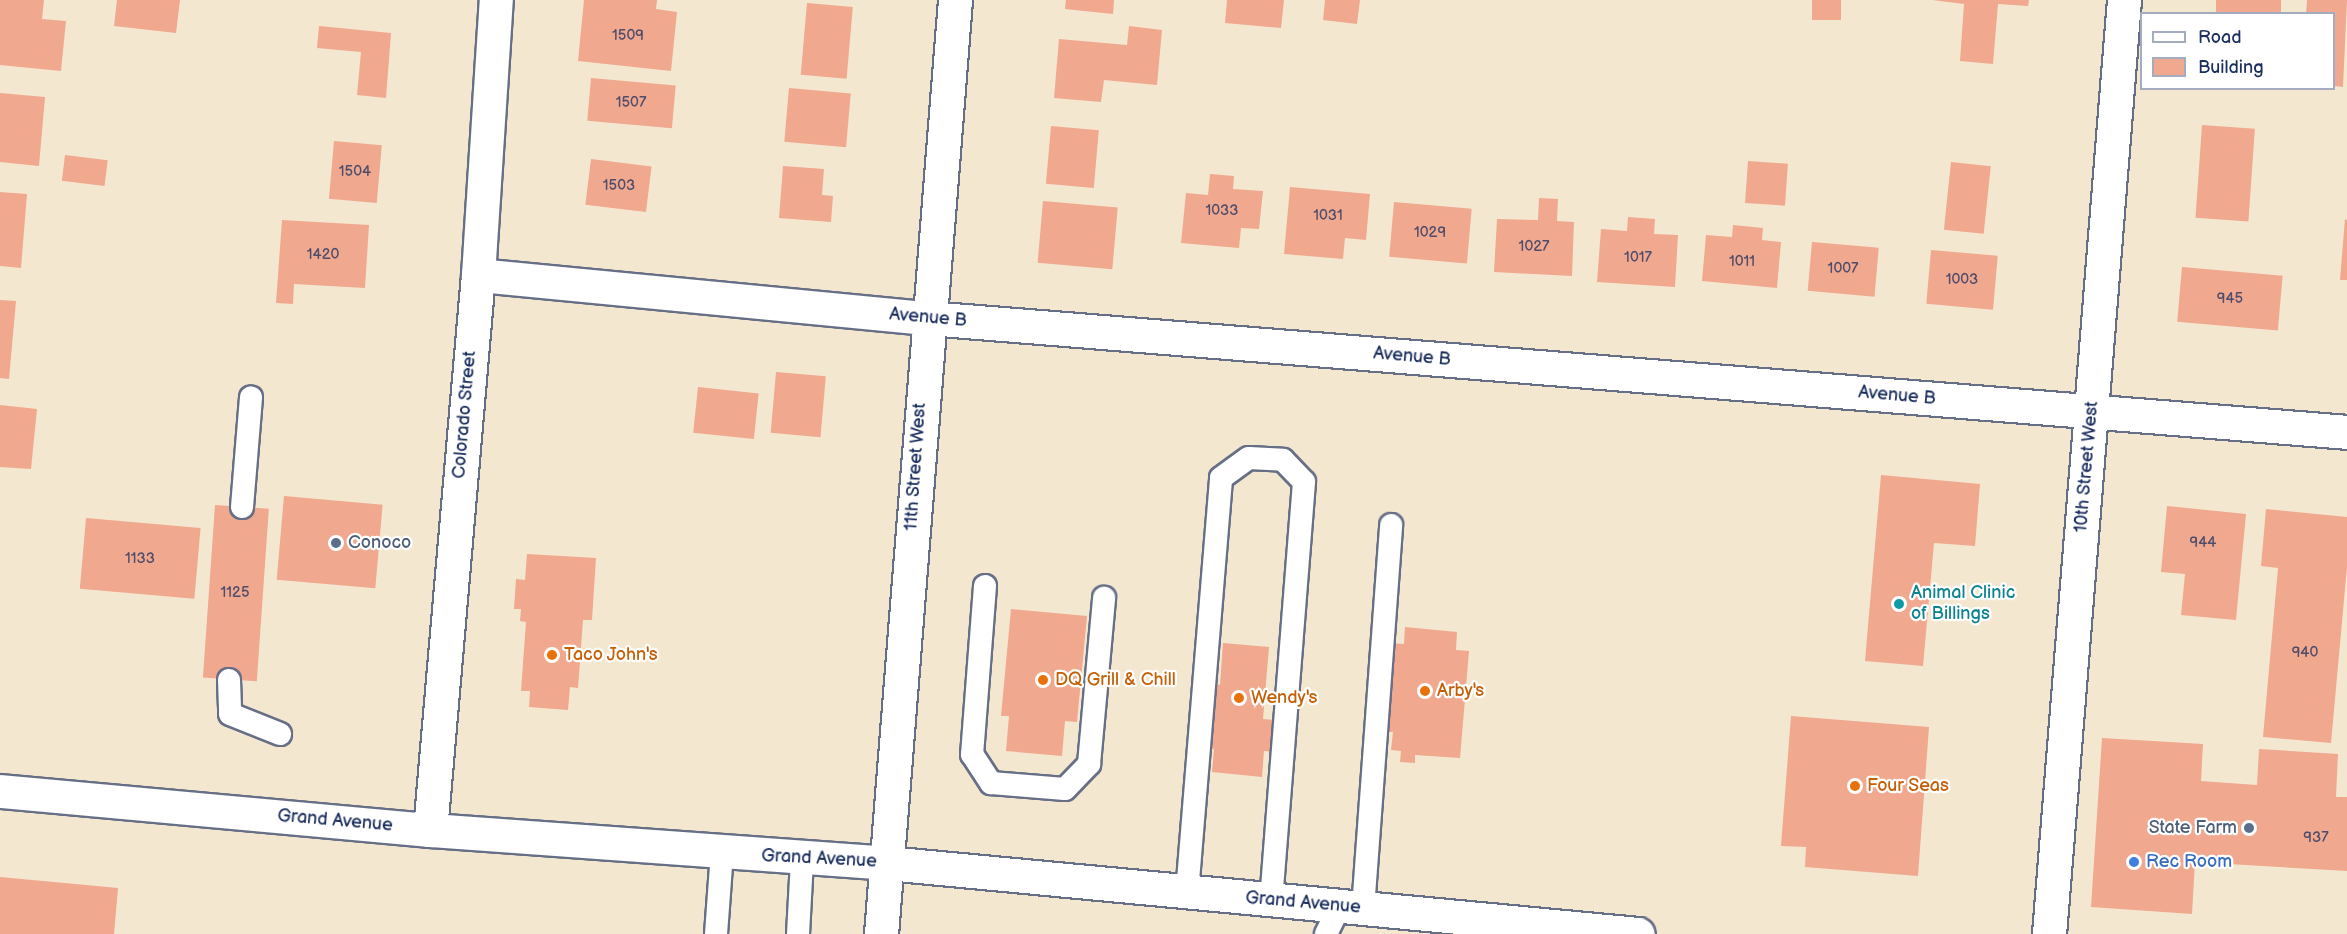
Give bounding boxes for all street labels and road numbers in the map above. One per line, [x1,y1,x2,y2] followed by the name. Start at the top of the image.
[888,304,968,332] street label: Avenue B
[1372,343,1452,371] street label: Avenue B
[449,350,481,480] street label: Colorado Street
[1857,382,1937,410] street label: Avenue B
[2070,400,2104,534] street label: 10th Street West
[901,402,931,532] street label: 11th Street West
[276,805,394,837] street label: Grand Avenue
[761,845,877,873] street label: Grand Avenue
[1244,887,1362,919] street label: Grand Avenue

